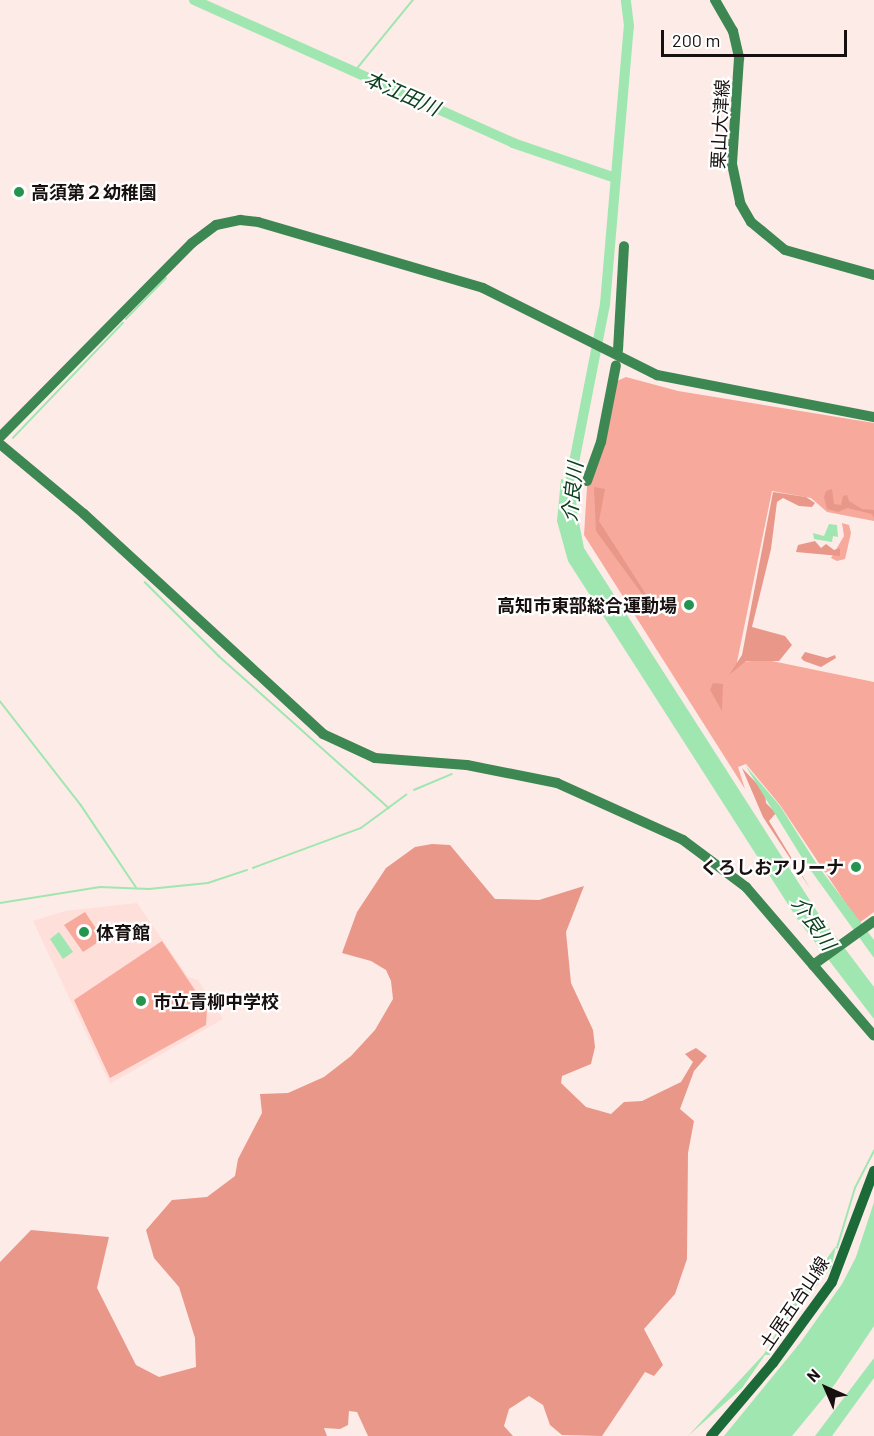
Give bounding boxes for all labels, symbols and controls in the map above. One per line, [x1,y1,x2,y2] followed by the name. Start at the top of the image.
[664,18,850,56] scale bar
[672,29,720,51] text: 200 m
[361,66,443,120] water label: 本江田川
[707,78,733,170] street label: 栗山大津線
[31,181,157,203] place label: 高須第２幼稚園
[12,185,26,199] marker: 高須第２幼稚園
[557,461,587,523] water label: 介良川
[497,594,677,616] place label: 高知市東部総合運動場
[682,598,696,612] marker: 高知市東部総合運動場
[700,856,844,878] place label: くろしおアリーナ
[849,860,863,874] marker: くろしおアリーナ
[787,892,841,954] water label: 介良川
[96,921,150,943] place label: 体育館
[77,925,91,939] marker: 体育館
[153,990,279,1012] place label: 市立青柳中学校
[134,994,148,1008] marker: 市立青柳中学校
[755,1252,833,1354] street label: 土居五台山線
[796,1358,856,1418] north arrow
[802,1364,823,1385] text: N

